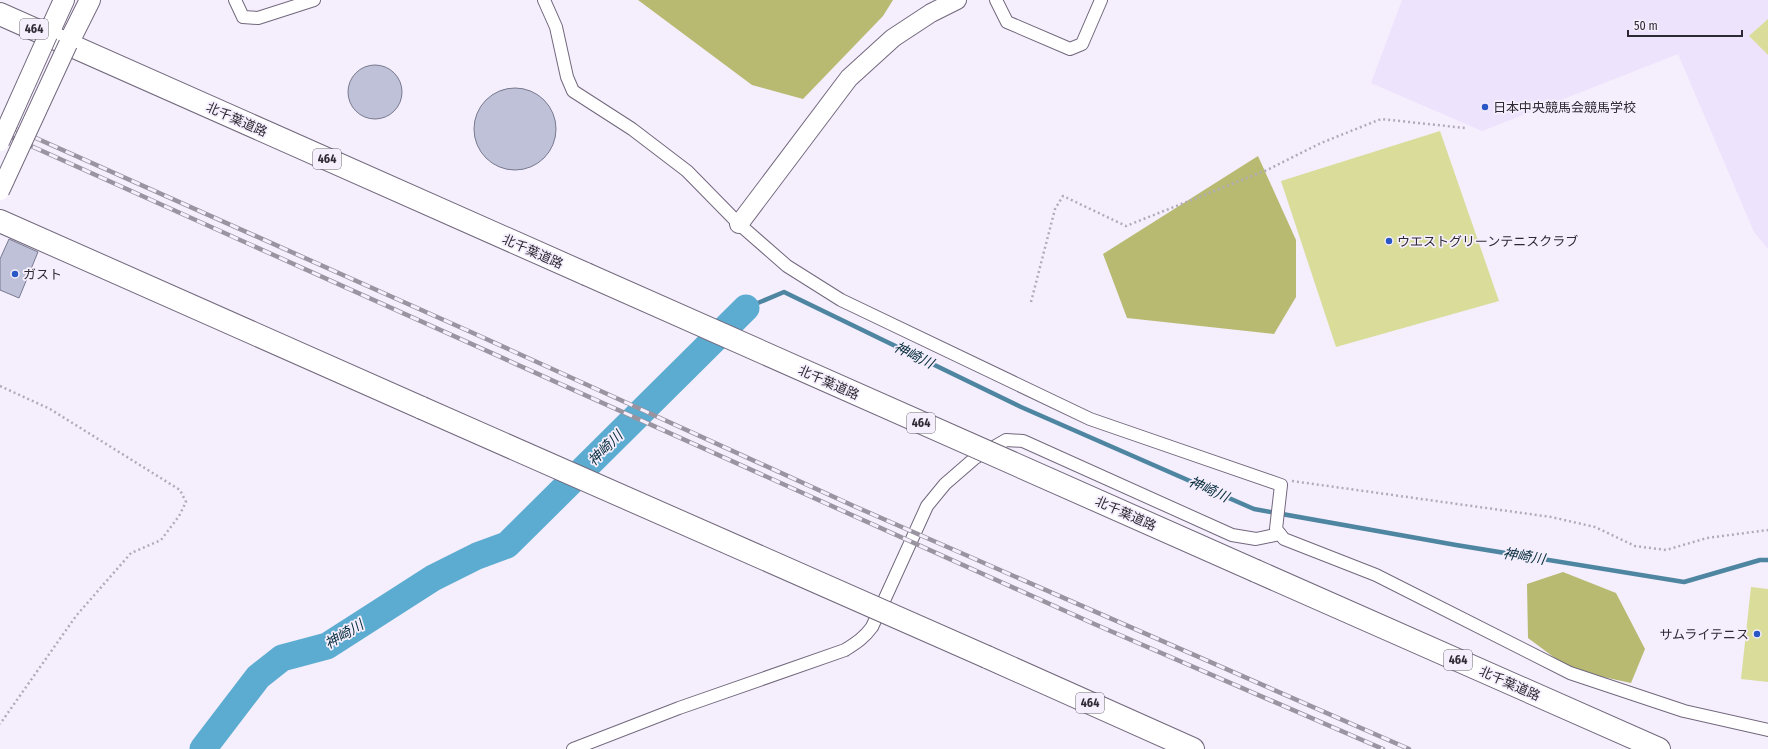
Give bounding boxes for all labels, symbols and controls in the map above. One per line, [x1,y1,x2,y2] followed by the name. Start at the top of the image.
[1628,12,1742,38] scale bar
[20,19,48,39] road number: 464
[1634,19,1658,33] text: 50 m
[204,99,270,140] street label: 北千葉道路
[1493,100,1636,115] place label: 日本中央競馬会競馬学校
[1480,102,1490,112] marker: 日本中央競馬会競馬学校
[313,149,341,169] road number: 464
[500,231,566,272] street label: 北千葉道路
[1397,234,1578,249] place label: ウエストグリーンテニスクラブ
[1384,236,1394,246] marker: ウエストグリーンテニスクラブ
[23,267,62,282] place label: ガスト
[10,269,20,279] marker: ガスト
[891,339,938,373] water label: 神崎川
[796,362,862,403] street label: 北千葉道路
[907,413,935,433] road number: 464
[584,426,628,469] water label: 神崎川
[1186,473,1233,507] water label: 神崎川
[1093,493,1159,534] street label: 北千葉道路
[1502,545,1548,568] water label: 神崎川
[322,615,368,653] water label: 神崎川
[1659,627,1749,642] place label: サムライテニス
[1752,629,1762,639] marker: サムライテニス
[1444,650,1472,670] road number: 464
[1477,663,1543,704] street label: 北千葉道路
[1076,693,1104,713] road number: 464

